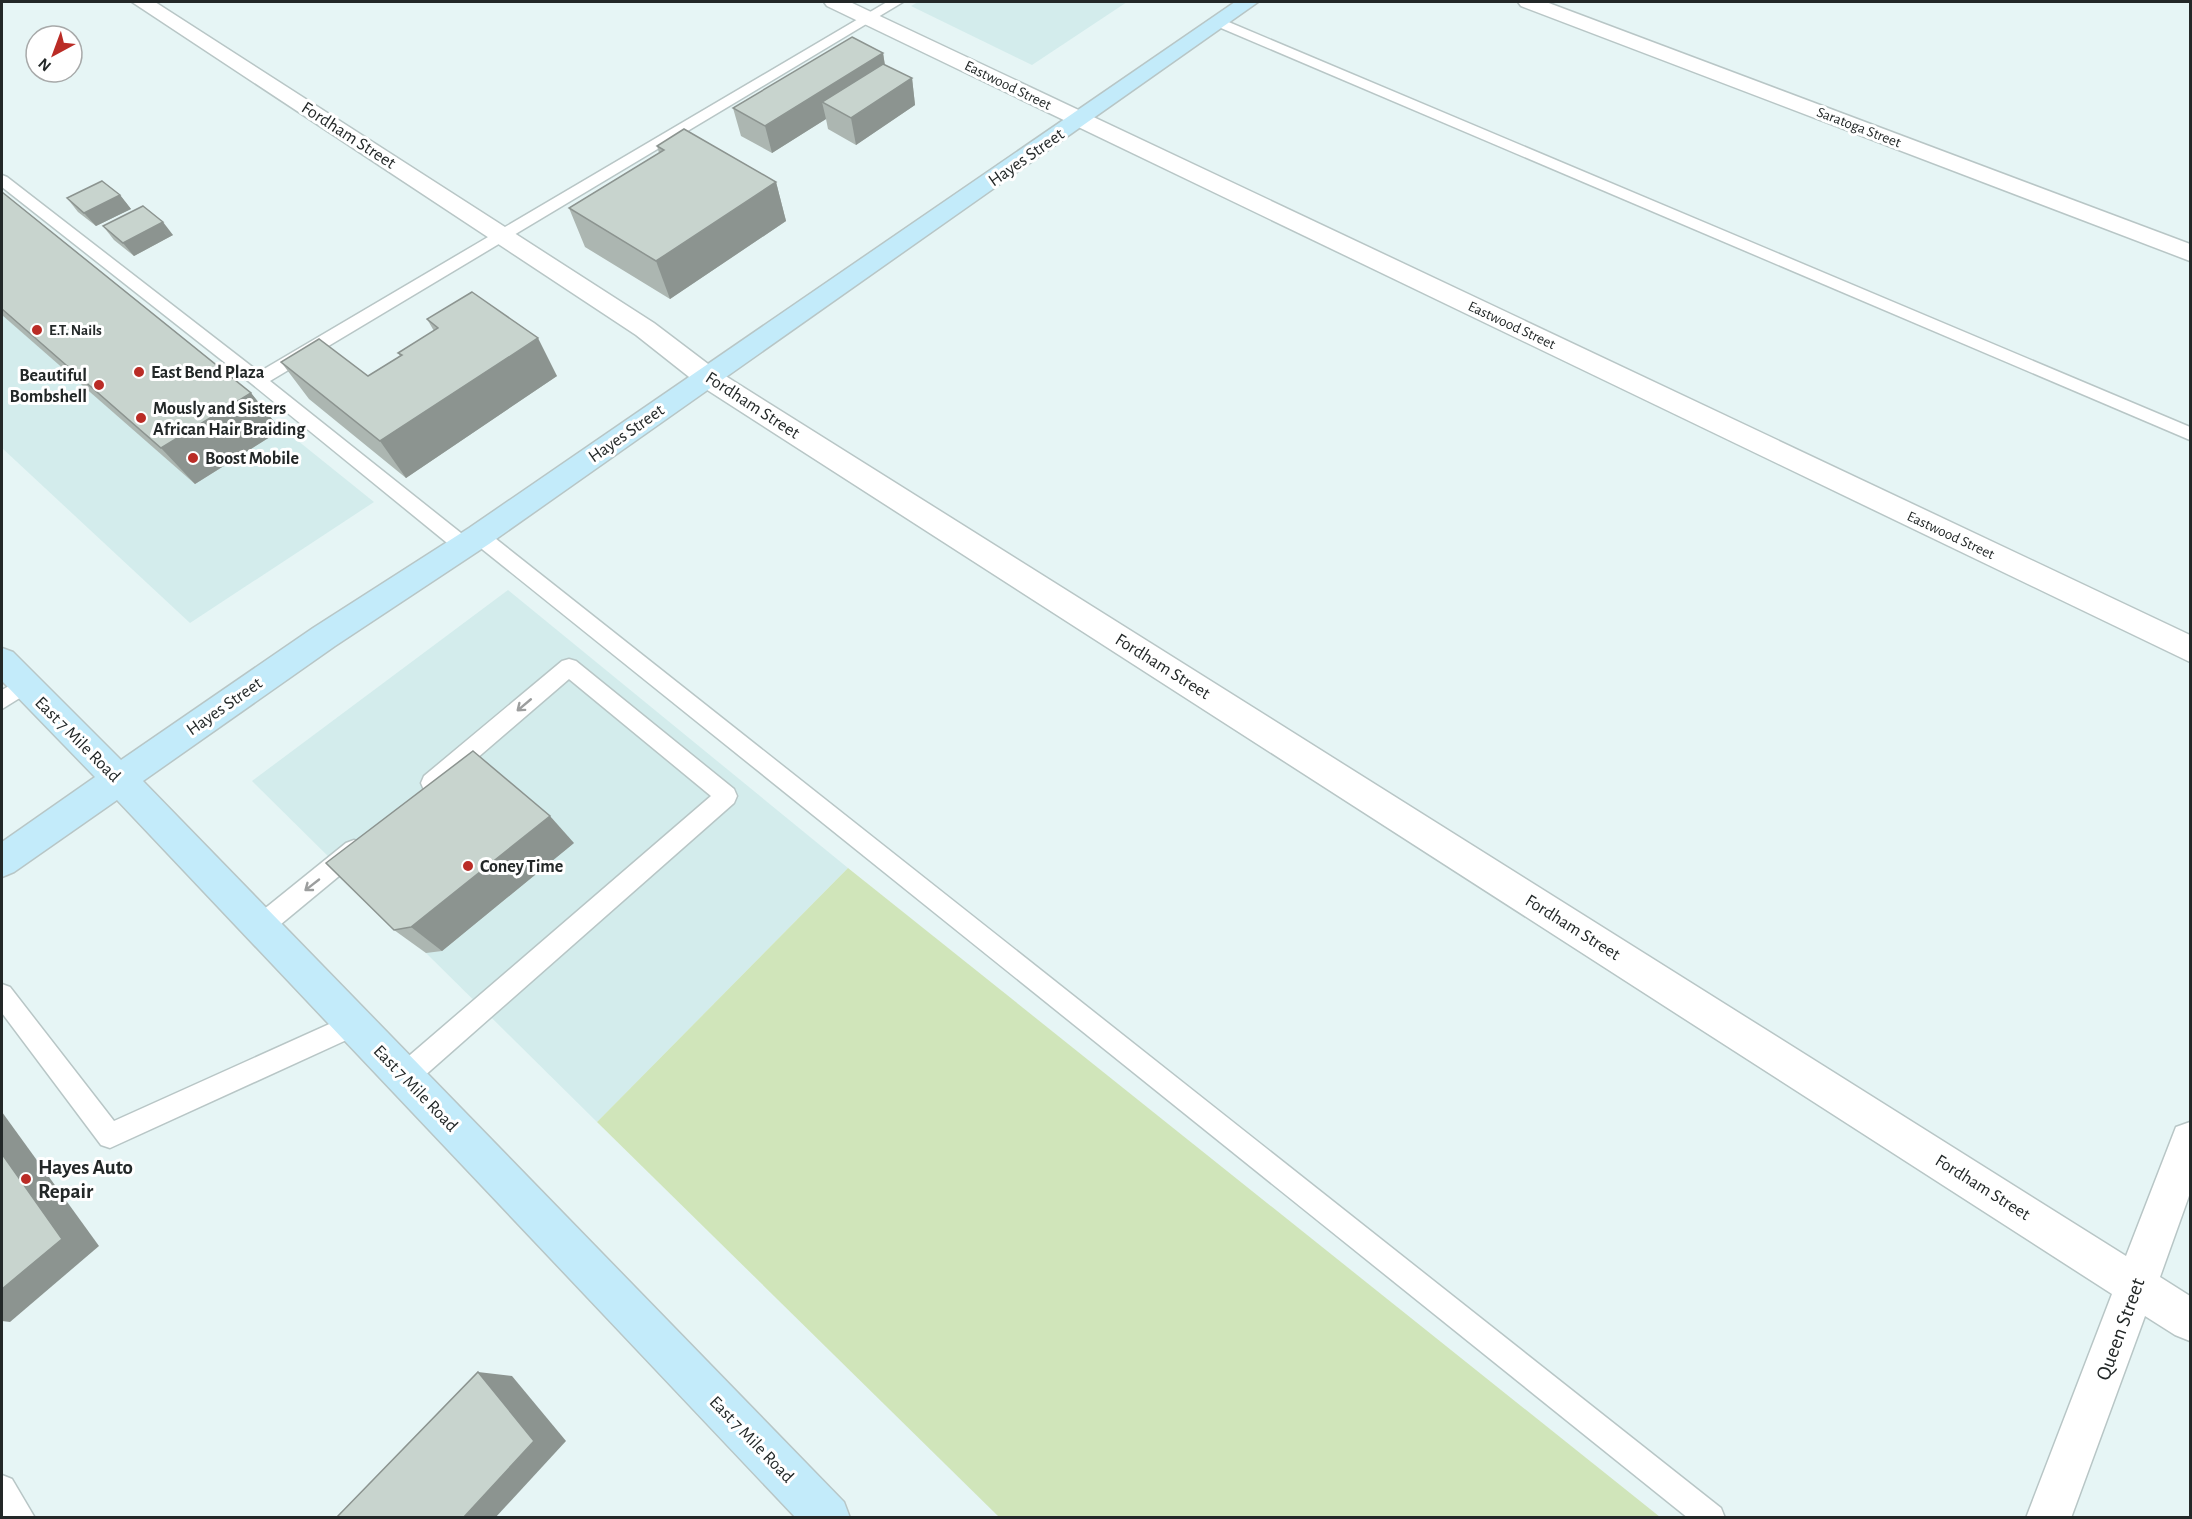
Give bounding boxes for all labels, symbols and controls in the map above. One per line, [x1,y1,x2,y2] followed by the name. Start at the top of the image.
[24,24,84,84] north arrow
[35,55,54,74] text: N
[962,58,1054,113] street label: Eastwood Street
[298,99,399,173] street label: Fordham Street
[1815,105,1903,150] street label: Saratoga Street
[985,125,1068,190] street label: Hayes Street
[1466,299,1558,352] street label: Eastwood Street
[30,323,44,337] marker: E.T. Nails
[49,323,102,338] place label: E.T. Nails
[151,364,265,382] place label: East Bend Plaza
[132,365,146,379] marker: East Bend Plaza
[10,367,87,406] place label: Beautiful Bombshell
[702,369,803,443] street label: Fordham Street
[92,378,106,392] marker: Beautiful Bombshell
[153,400,306,439] place label: Mously and Sisters African Hair Braiding
[585,401,668,466] street label: Hayes Street
[134,411,148,425] marker: Mously and Sisters African Hair Braiding
[205,450,299,468] place label: Boost Mobile
[186,451,200,465] marker: Boost Mobile
[1905,509,1997,562] street label: Eastwood Street
[1112,631,1213,703] street label: Fordham Street
[183,674,266,739] street label: Hayes Street
[31,694,123,786] street label: East 7 Mile Road
[517,698,532,712] one-way arrow
[480,858,563,876] place label: Coney Time
[461,859,475,873] marker: Coney Time
[304,879,320,892] one-way arrow
[1522,892,1623,964] street label: Fordham Street
[370,1042,461,1135] street label: East 7 Mile Road
[1932,1152,2033,1224] street label: Fordham Street
[38,1157,133,1202] place label: Hayes Auto Repair
[19,1172,33,1186] marker: Hayes Auto Repair
[2092,1275,2149,1383] street label: Queen Street
[706,1393,797,1486] street label: East 7 Mile Road

